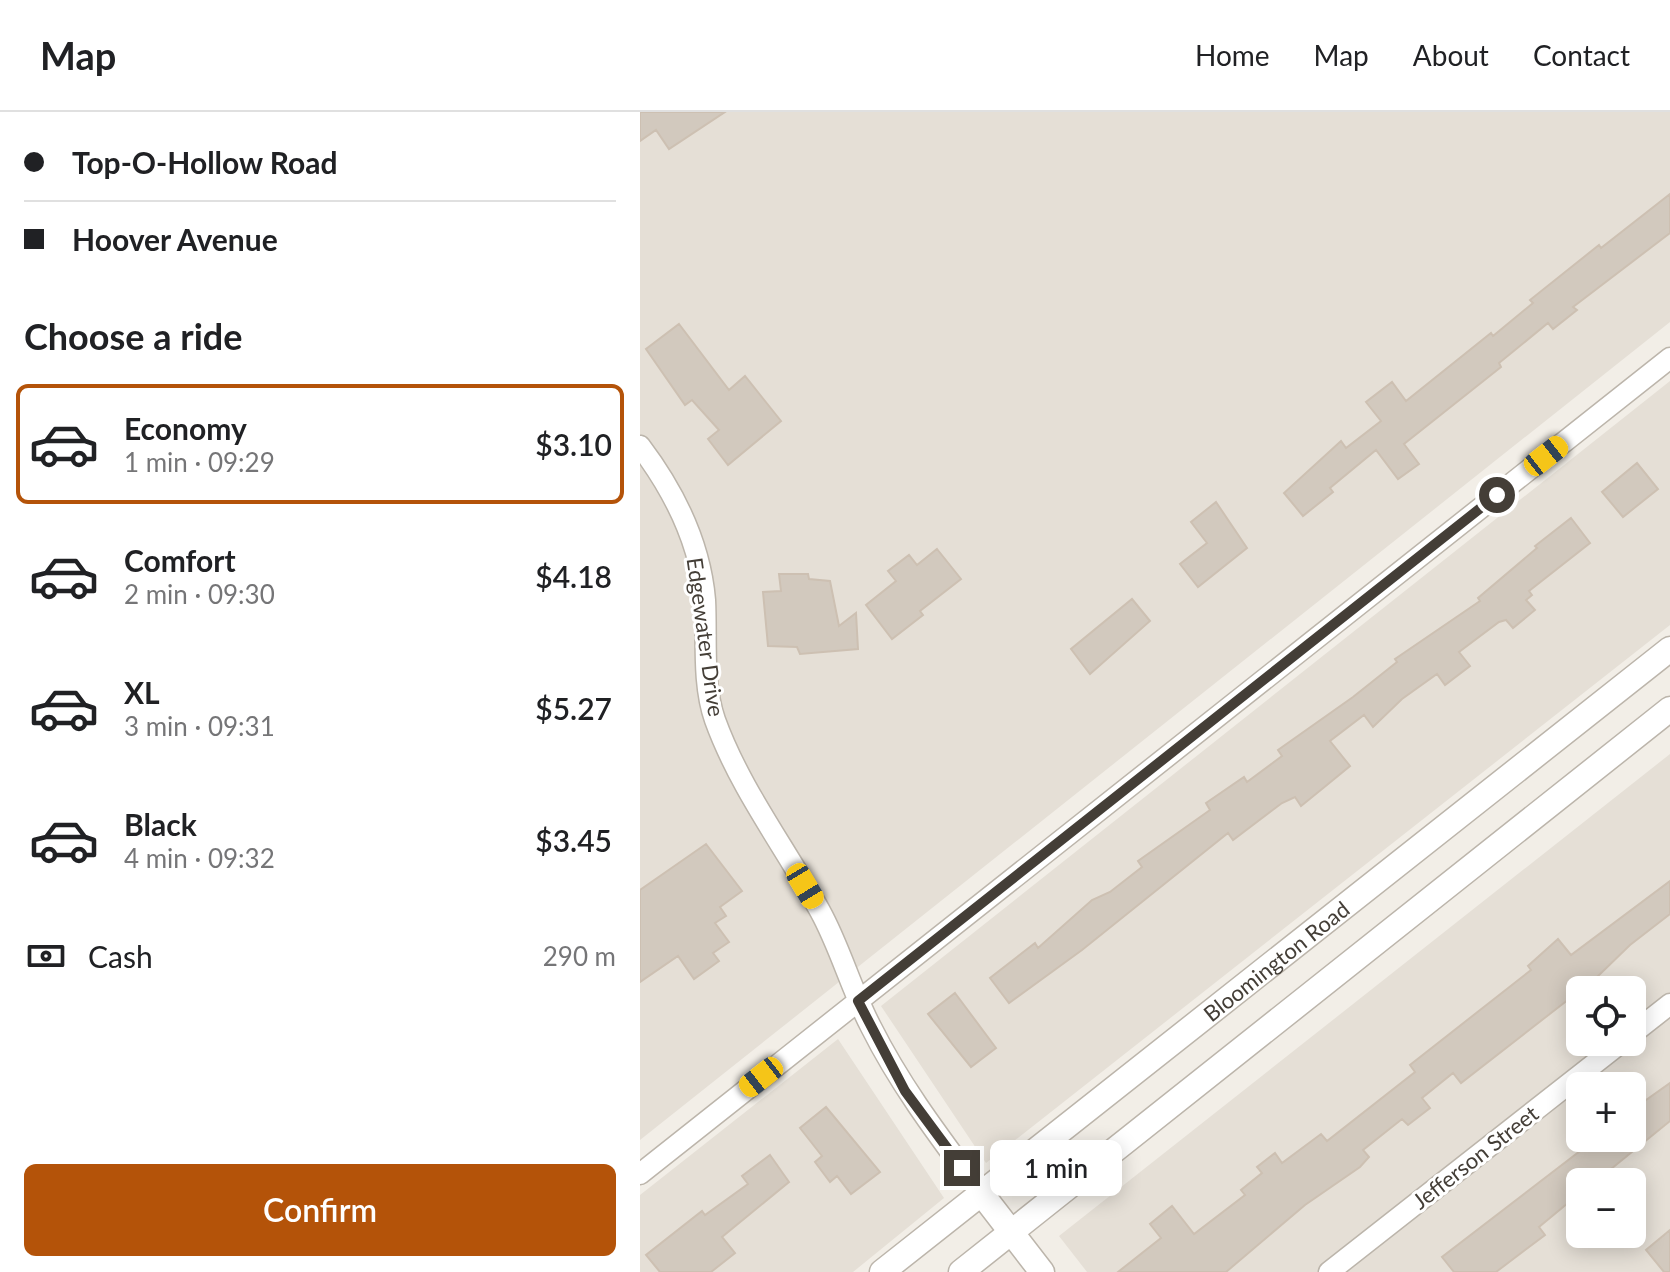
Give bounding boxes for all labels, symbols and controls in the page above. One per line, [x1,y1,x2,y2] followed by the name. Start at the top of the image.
[40,32,116,78] text: Map
[1195,38,1270,72] text: Home
[1314,38,1369,72] text: Map
[1413,38,1489,72] text: About
[1533,38,1630,72] text: Contact
[72,144,338,180] text: Top-O-Hollow Road
[72,221,278,257] text: Hoover Avenue
[24,314,243,358] text: Choose a ride
[28,408,100,480] icon: car
[124,410,247,446] text: Economy
[535,426,612,462] text: $3.10
[1520,432,1572,480] car
[124,446,275,478] text: 1 min · 09:29
[1479,477,1515,513] route start
[28,540,100,612] icon: car
[124,542,236,578] text: Comfort
[681,556,731,718] street label: Edgewater Drive
[535,558,612,594] text: $4.18
[124,578,275,610] text: 2 min · 09:30
[28,672,100,744] icon: car
[124,674,160,710] text: XL
[535,690,612,726] text: $5.27
[124,710,275,742] text: 3 min · 09:31
[28,804,100,876] icon: car
[124,806,197,842] text: Black
[535,822,612,858] text: $3.45
[124,842,275,874] text: 4 min · 09:32
[782,859,828,913] car
[1197,895,1354,1027] street label: Bloomington Road
[24,934,68,978] icon: cash
[88,938,153,974] text: Cash
[543,940,616,972] text: 290 m
[1566,976,1646,1248] map controls
[1566,976,1646,1056] button: locate
[735,1053,787,1101] car
[1566,1072,1646,1152] button: +
[1407,1099,1543,1214] street label: Jefferson Street
[990,1140,1122,1196] callout: 1 min
[944,1150,980,1186] route end
[1024,1152,1088,1184] text: 1 min
[24,1164,616,1256] button: Confirm
[1566,1168,1646,1248] button: −

